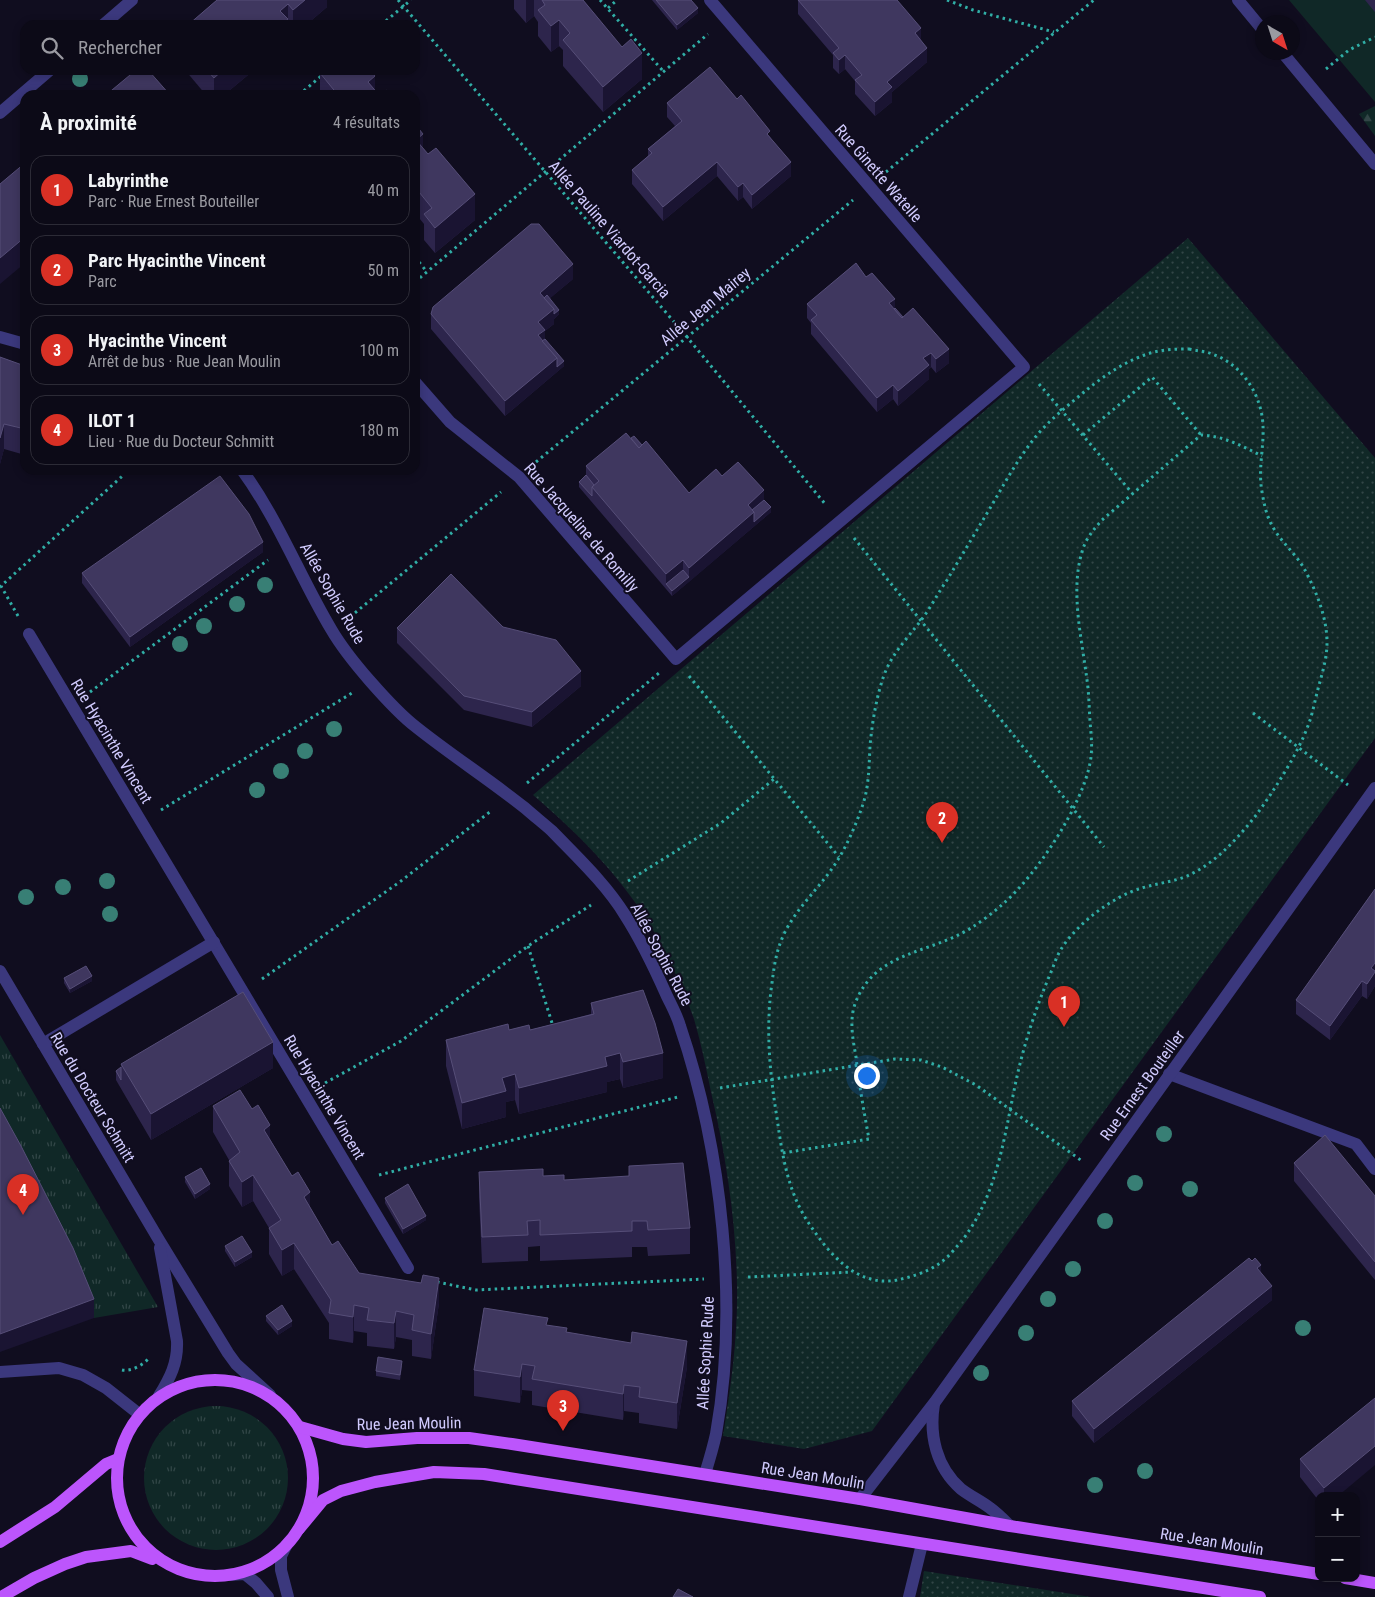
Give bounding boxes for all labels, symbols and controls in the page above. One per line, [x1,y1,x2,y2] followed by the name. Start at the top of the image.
[1255,15,1300,60] north arrow
[20,20,420,75] search box
[38,34,66,62] icon: search
[78,36,162,59] text: Rechercher
[40,111,137,135] text: À proximité
[333,113,400,132] text: 4 résultats
[831,121,926,226] street label: Rue Ginette Watelle
[545,157,675,302] street label: Allée Pauline Viardot-Garcia
[88,169,169,192] text: Labyrinthe
[53,181,61,200] text: 1
[367,181,399,200] text: 40 m
[88,192,259,211] text: Parc · Rue Ernest Bouteiller
[88,249,265,272] text: Parc Hyacinthe Vincent
[53,261,61,280] text: 2
[367,261,399,280] text: 50 m
[656,263,754,350] street label: Allée Jean Mairey
[88,272,117,291] text: Parc
[88,329,227,352] text: Hyacinthe Vincent
[53,341,61,360] text: 3
[360,341,399,360] text: 100 m
[88,352,281,371] text: Arrêt de bus · Rue Jean Moulin
[88,409,136,432] text: ILOT 1
[53,421,61,440] text: 4
[360,421,399,440] text: 180 m
[88,432,274,451] text: Lieu · Rue du Docteur Schmitt
[520,459,643,596] street label: Rue Jacqueline de Romilly
[296,539,369,647] street label: Allée Sophie Rude
[67,676,156,807] street label: Rue Hyacinthe Vincent
[926,802,958,843] pin: 2
[626,900,697,1009] street label: Allée Sophie Rude
[1048,986,1080,1027] pin: 1
[1096,1026,1189,1144] street label: Rue Ernest Bouteiller
[46,1029,139,1166] street label: Rue du Docteur Schmitt
[280,1032,369,1163] street label: Rue Hyacinthe Vincent
[854,1063,880,1089] your location
[7,1174,39,1215] pin: 4
[693,1296,718,1410] street label: Allée Sophie Rude
[547,1390,579,1431] pin: 3
[357,1413,462,1434] street label: Rue Jean Moulin
[760,1458,866,1493] street label: Rue Jean Moulin
[1315,1492,1360,1582] map controls
[1315,1492,1360,1537] button: +
[1159,1524,1265,1559] street label: Rue Jean Moulin
[1315,1537,1360,1582] button: −

